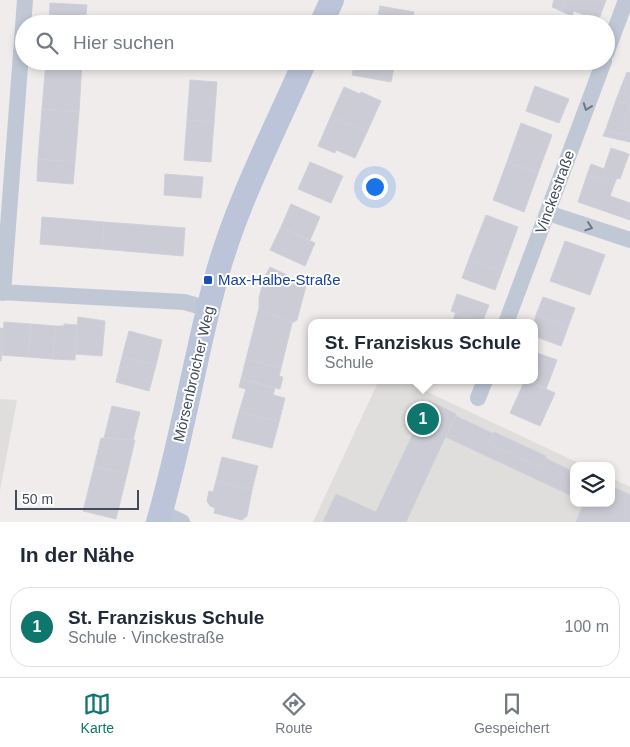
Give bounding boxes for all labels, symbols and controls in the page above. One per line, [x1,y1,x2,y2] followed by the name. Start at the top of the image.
[15,15,615,70] search box
[33,29,61,57] icon: search
[73,32,174,53] text: Hier suchen
[583,102,593,111] one-way arrow
[532,148,577,236] street label: Vinckestraße
[362,174,388,200] your location
[584,221,593,231] one-way arrow
[218,271,341,288] place label: Max-Halbe-Straße
[202,274,214,286] marker: Max-Halbe-Straße
[170,304,217,443] street label: Mörsenbroicher Weg
[308,319,538,384] popup
[325,332,521,353] text: St. Franziskus Schule
[325,354,374,371] text: Schule
[407,400,439,438] pin: 1
[570,462,615,507] map controls
[570,462,615,507] button: layers
[15,487,139,510] scale bar
[22,491,53,507] text: 50 m
[20,543,134,566] text: In der Nähe
[68,607,264,628] text: St. Franziskus Schule
[33,618,41,635] text: 1
[565,618,609,635] text: 100 m
[68,629,224,646] text: Schule · Vinckestraße
[81,690,114,736] tab: Karte
[275,690,313,736] tab: Route
[474,690,549,736] tab: Gespeichert

